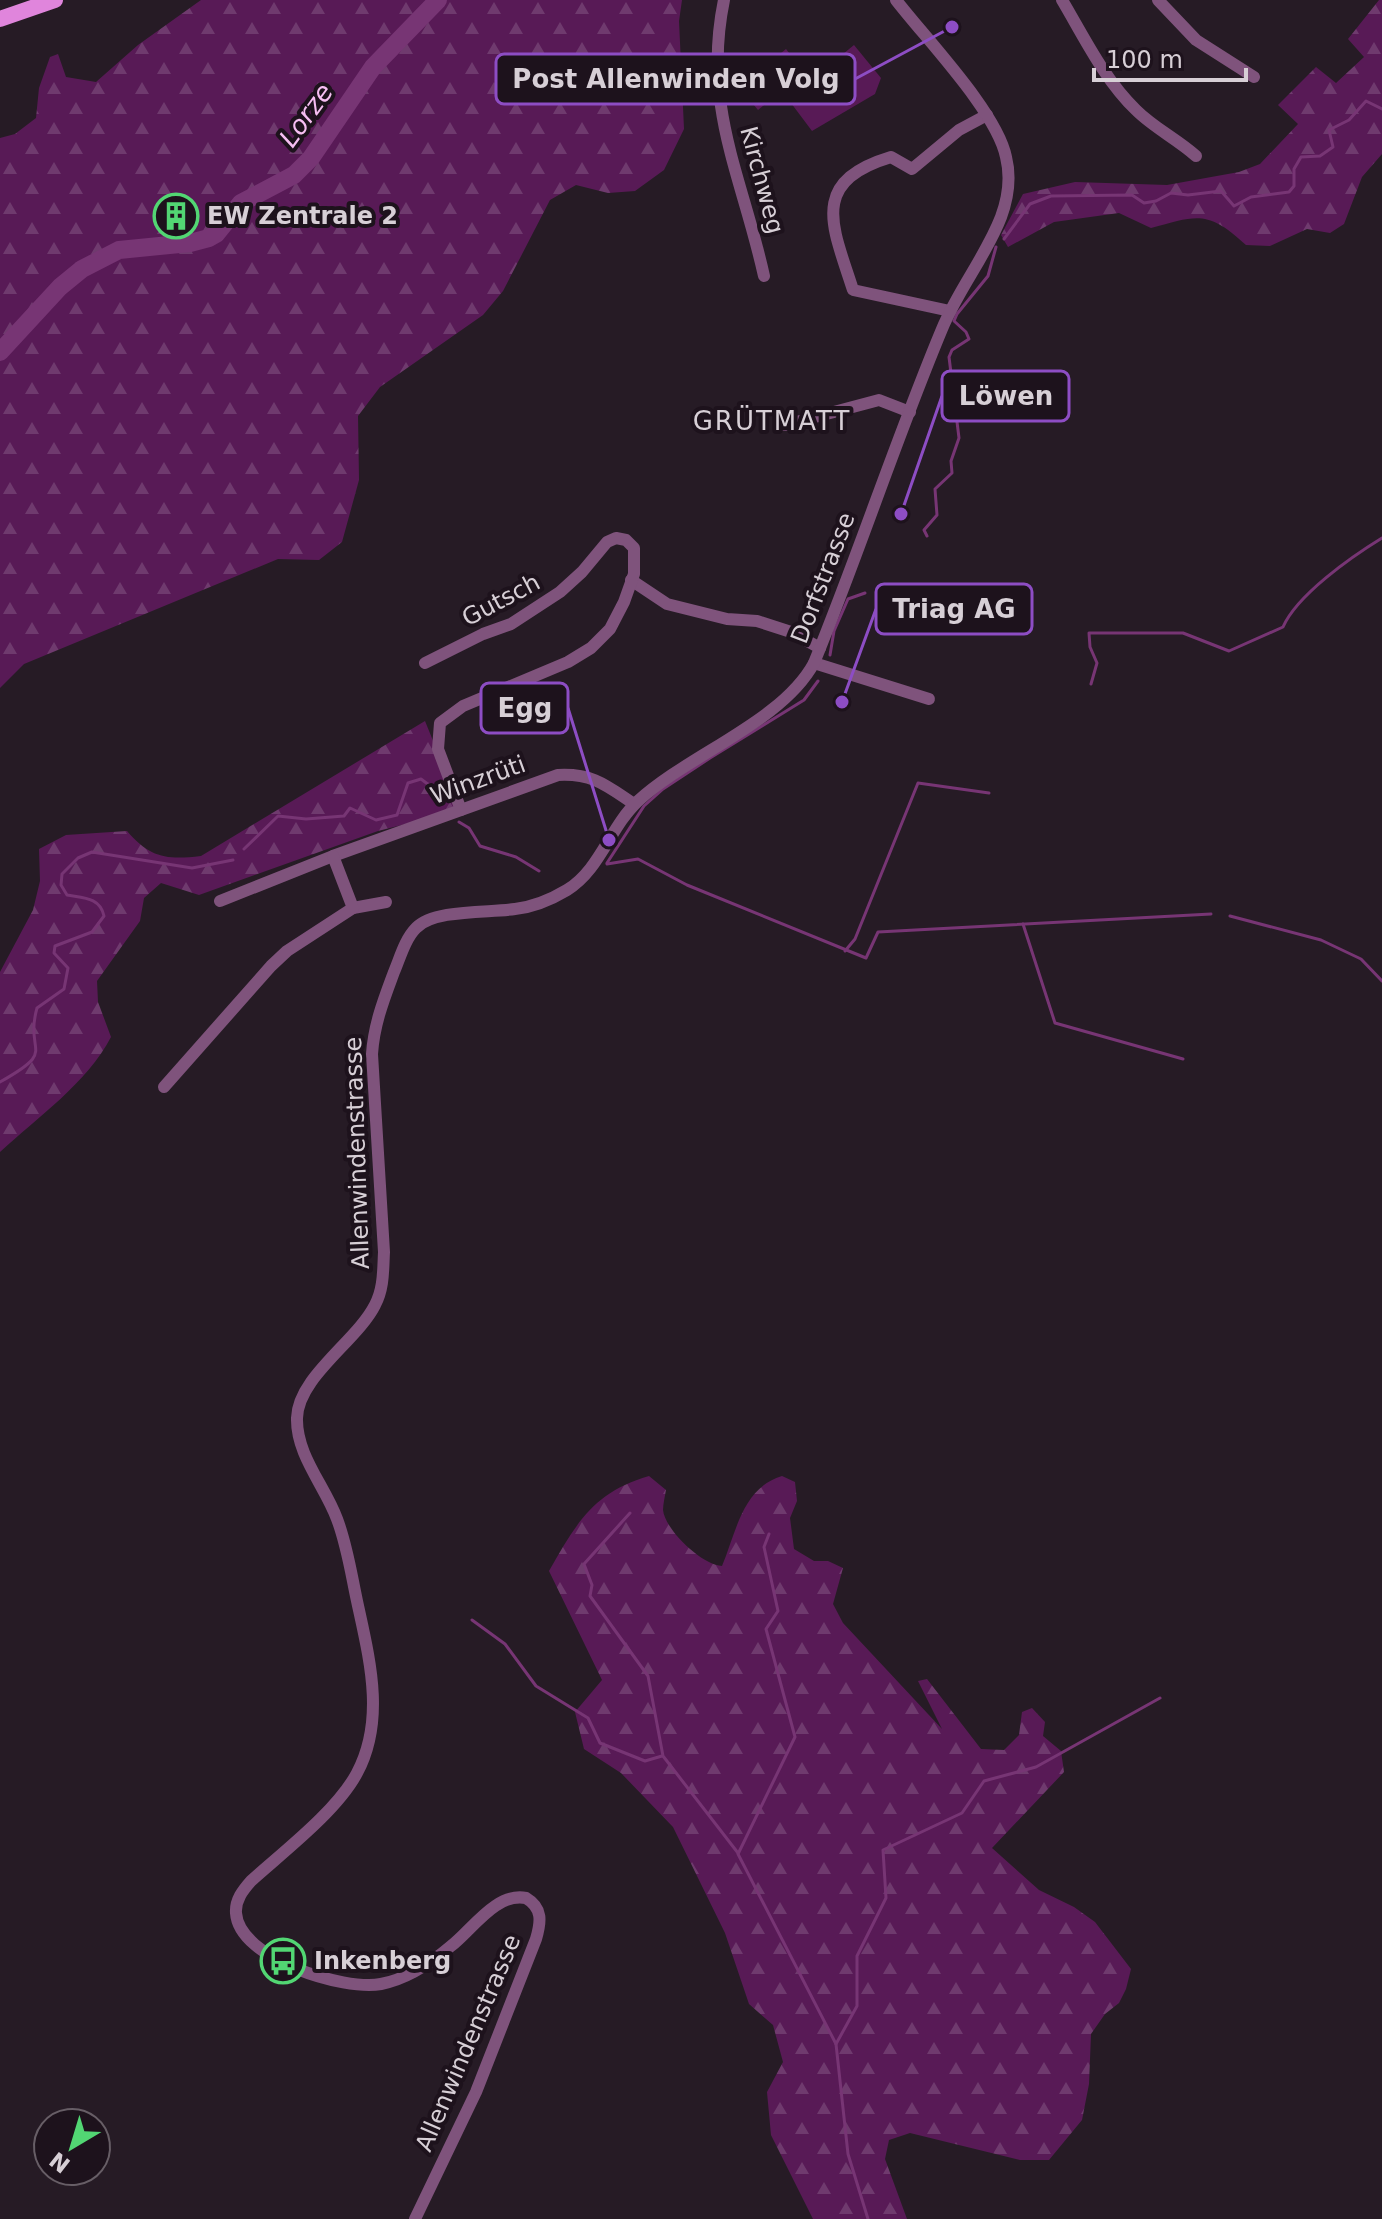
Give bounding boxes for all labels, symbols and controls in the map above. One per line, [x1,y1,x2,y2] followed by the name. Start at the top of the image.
[1094,32,1246,82] scale bar
[1106,46,1183,74] text: 100 m
[496,54,855,104] callout: Post Allenwinden Volg
[512,64,840,94] text: Post Allenwinden Volg
[273,78,339,152] water label: Lorze
[734,123,790,237] street label: Kirchweg
[152,192,200,240] building icon: EW Zentrale 2
[207,202,398,230] place label: EW Zentrale 2
[942,371,1069,421] callout: Löwen
[959,381,1053,411] text: Löwen
[693,405,851,436] district label: GRÜTMATT
[785,509,861,647] street label: Dorfstrasse
[457,568,545,632] street label: Gutsch
[876,584,1032,634] callout: Triag AG
[892,594,1016,624] text: Triag AG
[481,683,568,733] callout: Egg
[498,693,552,723] text: Egg
[427,750,529,810] street label: Winzrüti
[339,1036,375,1270] street label: Allenwindenstrasse
[410,1930,526,2156] street label: Allenwindenstrasse
[259,1937,307,1985] bus stop icon: Inkenberg
[314,1947,451,1975] place label: Inkenberg
[32,2107,112,2187] north arrow
[45,2147,75,2178] text: N

